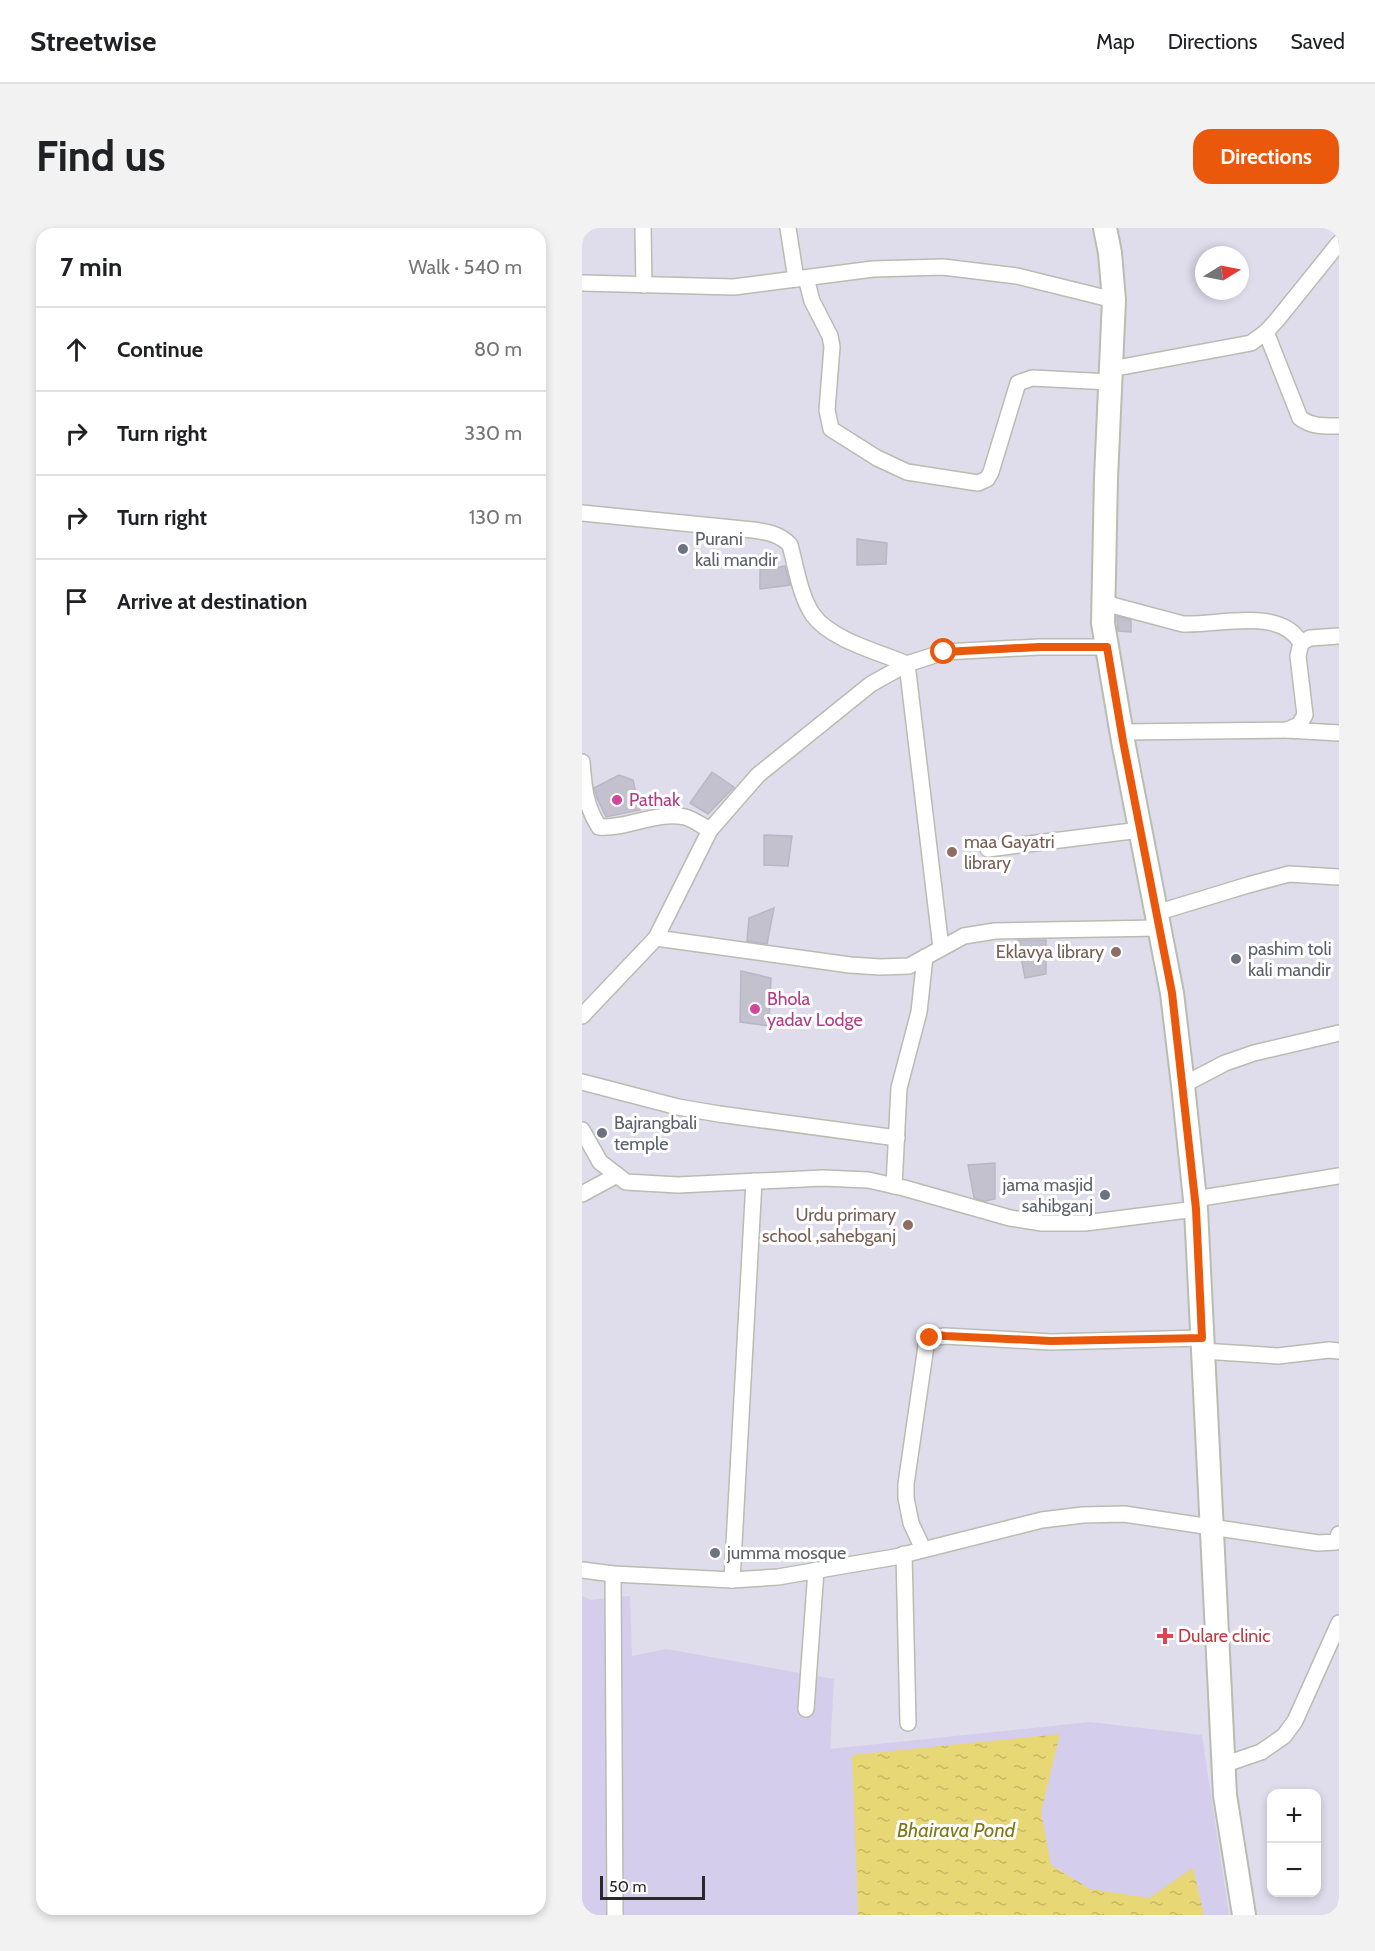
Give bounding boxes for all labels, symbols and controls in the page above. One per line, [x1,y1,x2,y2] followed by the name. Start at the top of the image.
[30,24,156,58] text: Streetwise
[1096,29,1135,54] text: Map
[1168,29,1257,54] text: Directions
[1290,29,1345,54] text: Saved
[1193,129,1339,184] button: Directions
[36,130,165,182] text: Find us
[1195,246,1249,300] north arrow
[60,251,122,283] text: 7 min
[408,255,522,279] text: Walk · 540 m
[60,333,93,366] icon: ahead
[117,336,203,363] text: Continue
[474,337,522,361] text: 80 m
[60,417,93,450] icon: right
[117,420,207,447] text: Turn right
[464,421,522,445] text: 330 m
[60,501,93,534] icon: right
[117,504,207,531] text: Turn right
[469,505,522,529] text: 130 m
[695,528,778,571] place label: Purani kali mandir
[676,542,690,556] marker: Purani kali mandir
[60,585,93,618] icon: arrive
[117,588,307,615] text: Arrive at destination
[930,638,956,664] route start
[629,789,681,811] place label: Pathak
[610,793,624,807] marker: Pathak
[964,831,1055,874] place label: maa Gayatri library
[945,845,959,859] marker: maa Gayatri library
[1248,938,1332,981] place label: pashim toli kali mandir
[996,941,1104,963] place label: Eklavya library
[1109,945,1123,959] marker: Eklavya library
[1229,952,1243,966] marker: pashim toli kali mandir
[767,988,863,1031] place label: Bhola yadav Lodge
[748,1002,762,1016] marker: Bhola yadav Lodge
[614,1112,697,1155] place label: Bajrangbali temple
[595,1126,609,1140] marker: Bajrangbali temple
[1002,1174,1093,1217] place label: jama masjid sahibganj
[1098,1188,1112,1202] marker: jama masjid sahibganj
[762,1204,896,1247] place label: Urdu primary school ,sahebganj
[901,1218,915,1232] marker: Urdu primary school ,sahebganj
[916,1324,942,1350] route end
[726,1542,846,1564] place label: jumma mosque
[708,1546,722,1560] marker: jumma mosque
[1178,1625,1270,1647] place label: Dulare clinic
[1156,1627,1174,1645] marker: Dulare clinic
[1267,1789,1321,1897] map controls
[1267,1789,1321,1843] button: +
[897,1818,1016,1842] water label: Bhairava Pond
[1267,1843,1321,1897] button: −
[600,1873,705,1900] scale bar
[609,1877,646,1896] text: 50 m

